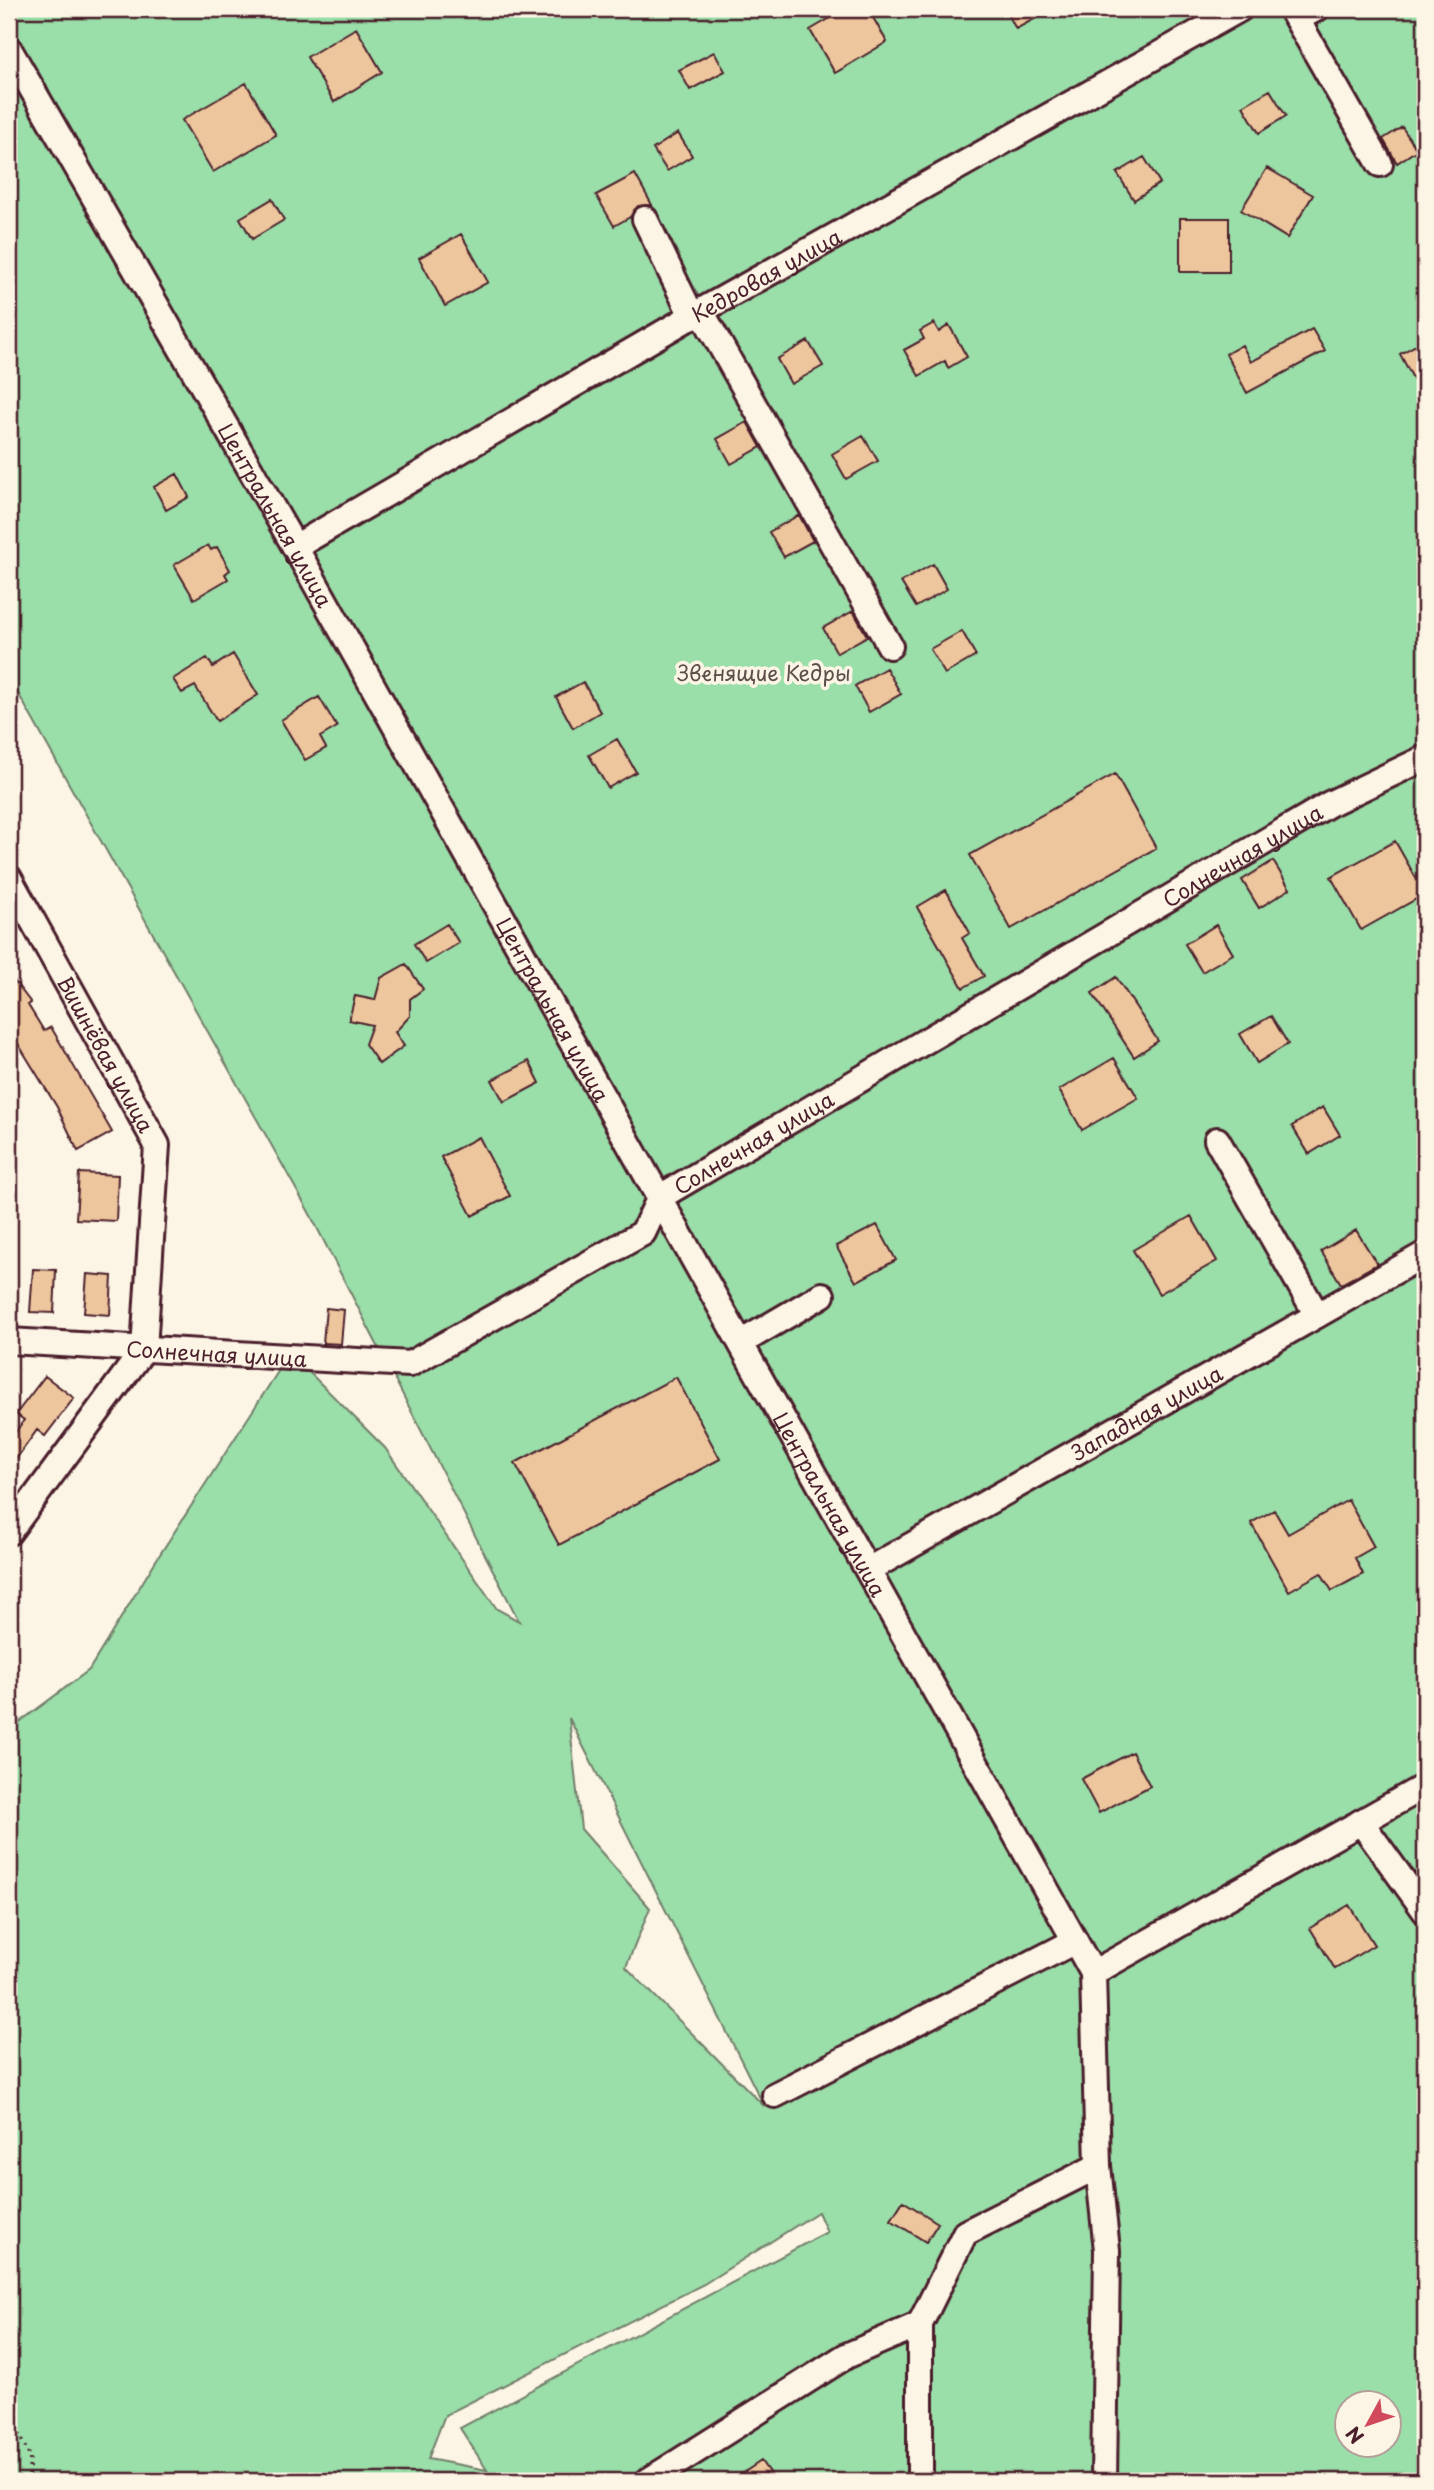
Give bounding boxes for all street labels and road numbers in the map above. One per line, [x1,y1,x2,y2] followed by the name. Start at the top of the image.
[685,219,848,330] street label: Кедровая улица
[211,417,342,613] street label: Центральная улица
[1156,795,1329,915] street label: Солнечная улица
[489,911,619,1108] street label: Центральная улица
[50,970,163,1139] street label: Вишнёвая улица
[667,1082,840,1202] street label: Солнечная улица
[125,1332,309,1374] street label: Солнечная улица
[1065,1356,1229,1468] street label: Западная улица
[766,1406,896,1603] street label: Центральная улица

